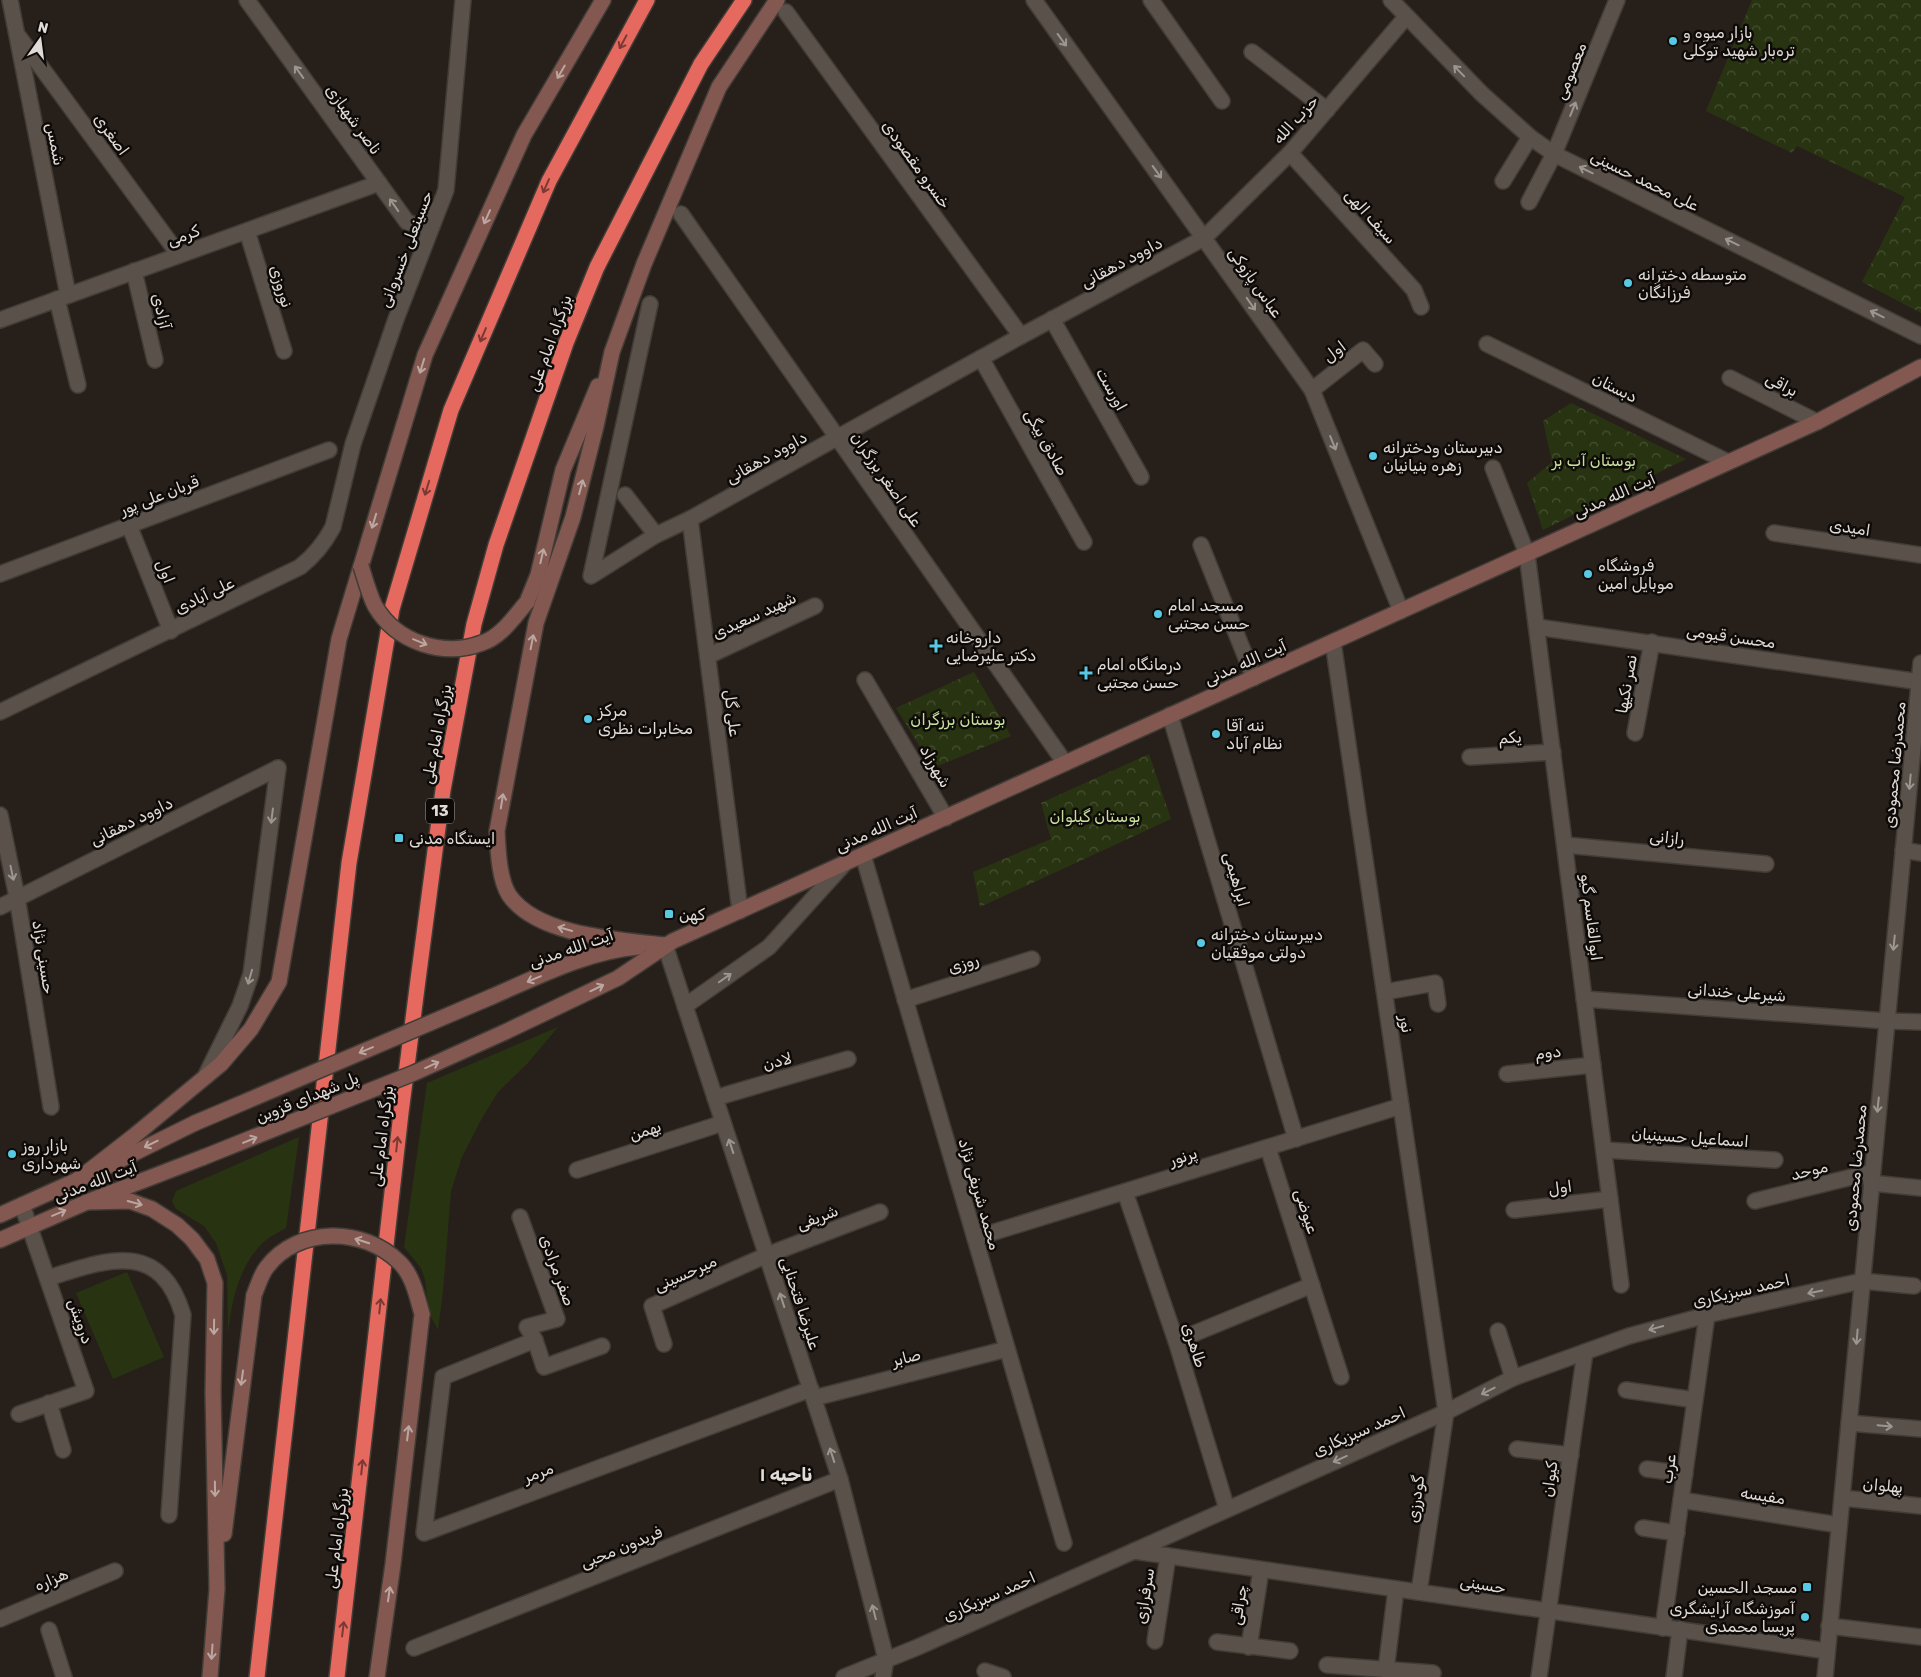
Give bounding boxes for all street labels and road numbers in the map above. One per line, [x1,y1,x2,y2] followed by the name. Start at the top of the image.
[1550,40,1592,103] street label: معصومی
[321,81,385,159] street label: ناصر شهبازی
[1269,91,1323,148] street label: حزب الله
[89,110,133,160] street label: اصغری
[877,116,955,213] street label: خسرو مقصودی
[42,121,69,167] street label: شمس
[1588,146,1702,215] street label: علی محمد حسینی
[1340,185,1400,248] street label: سیف الهی
[375,188,437,310] street label: حسینعلی خسروانی
[164,221,203,251] street label: کرمی
[1077,233,1166,293] street label: داوود دهقانی
[1224,243,1287,322] street label: عباس پازوکی
[265,263,297,310] street label: نوروزی
[147,291,175,332] street label: آزادی
[523,292,577,395] street label: بزرگراه امام علی
[1319,337,1350,367] street label: اول
[1091,364,1131,415] street label: اورست
[1589,368,1640,406] street label: دبستان
[1762,368,1801,401] street label: براقی
[1021,406,1073,479] street label: صادق بیگی
[722,427,811,488] street label: داوود دهقانی
[846,428,927,531] street label: علی اصغر برزگران
[1570,469,1659,522] street label: آیت الله مدنی
[116,471,202,521] street label: قربان علی پور
[1828,515,1872,540] street label: امیدی
[151,557,179,586] street label: اول
[171,573,237,618] street label: علی آبادی
[709,588,800,644] street label: شهید سعیدی
[1685,621,1777,653] street label: محسن قیومی
[1201,636,1290,689] street label: آیت الله مدنی
[1612,653,1642,715] street label: نصر نکیها
[417,682,457,786] street label: بزرگراه امام علی
[720,688,745,738] street label: علی گل
[1880,701,1911,829] street label: محمدرضا محمودی
[1498,727,1522,749] street label: یکم
[915,742,955,791] street label: شهرزاد
[87,793,176,851] street label: داوود دهقانی
[426,798,454,824] road number: 13
[832,803,921,856] street label: آیت الله مدنی
[1649,826,1685,850] street label: رازانی
[1219,850,1253,909] street label: ابراهیمی
[1576,872,1606,962] street label: ابوالقاسم گیو
[27,919,59,995] street label: حسینی نژاد
[526,925,616,972] street label: آیت‌ الله مدنی
[945,950,981,978] street label: روزی
[1687,980,1787,1006] street label: شیرعلی خندانی
[1395,1013,1417,1034] street label: نور
[1534,1042,1562,1064] street label: دوم
[760,1048,794,1075] street label: لادن
[253,1068,362,1128] street label: پل شهدای قزوین
[366,1084,398,1188] street label: بزرگراه امام علی
[1841,1104,1872,1232] street label: محمدرضا محمودی
[627,1116,664,1145] street label: بهمن
[1631,1124,1749,1151] street label: اسماعیل حسینیان
[954,1136,1005,1252] street label: محمد شریفی نژاد
[1166,1143,1200,1171] street label: پرنور
[51,1157,140,1206] street label: آیت الله مدنی
[1789,1157,1830,1185] street label: موحد
[1547,1177,1573,1199] street label: اول
[1289,1186,1323,1237] street label: عیوضی
[794,1201,841,1235] street label: شریفی
[535,1232,579,1309] street label: صفر مرادی
[651,1251,720,1297] street label: میرحسینی
[776,1254,825,1353] street label: علیرضا فتحنایی
[1691,1270,1792,1312] street label: احمد سبزیکاری
[63,1296,97,1347] street label: درویش
[1177,1320,1211,1370] street label: طاهری
[889,1345,923,1371] street label: صابر
[1310,1403,1409,1461] street label: احمد سبزیکاری
[1657,1453,1681,1485] street label: عرب
[520,1458,556,1488] street label: مرمر
[1538,1459,1563,1498] street label: کیوان
[1403,1473,1429,1524] street label: گودرزی
[1862,1474,1904,1498] street label: پهلوان
[1739,1483,1787,1508] street label: مفیسه
[321,1486,353,1590] street label: بزرگراه امام علی
[577,1522,666,1573] street label: فریدون محبی
[31,1564,72,1596] street label: هزاره
[1131,1567,1159,1626] street label: سرفرازی
[940,1568,1039,1626] street label: احمد سبزیکاری
[1459,1572,1507,1597] street label: حسینی
[1226,1584,1252,1627] street label: چراقی

